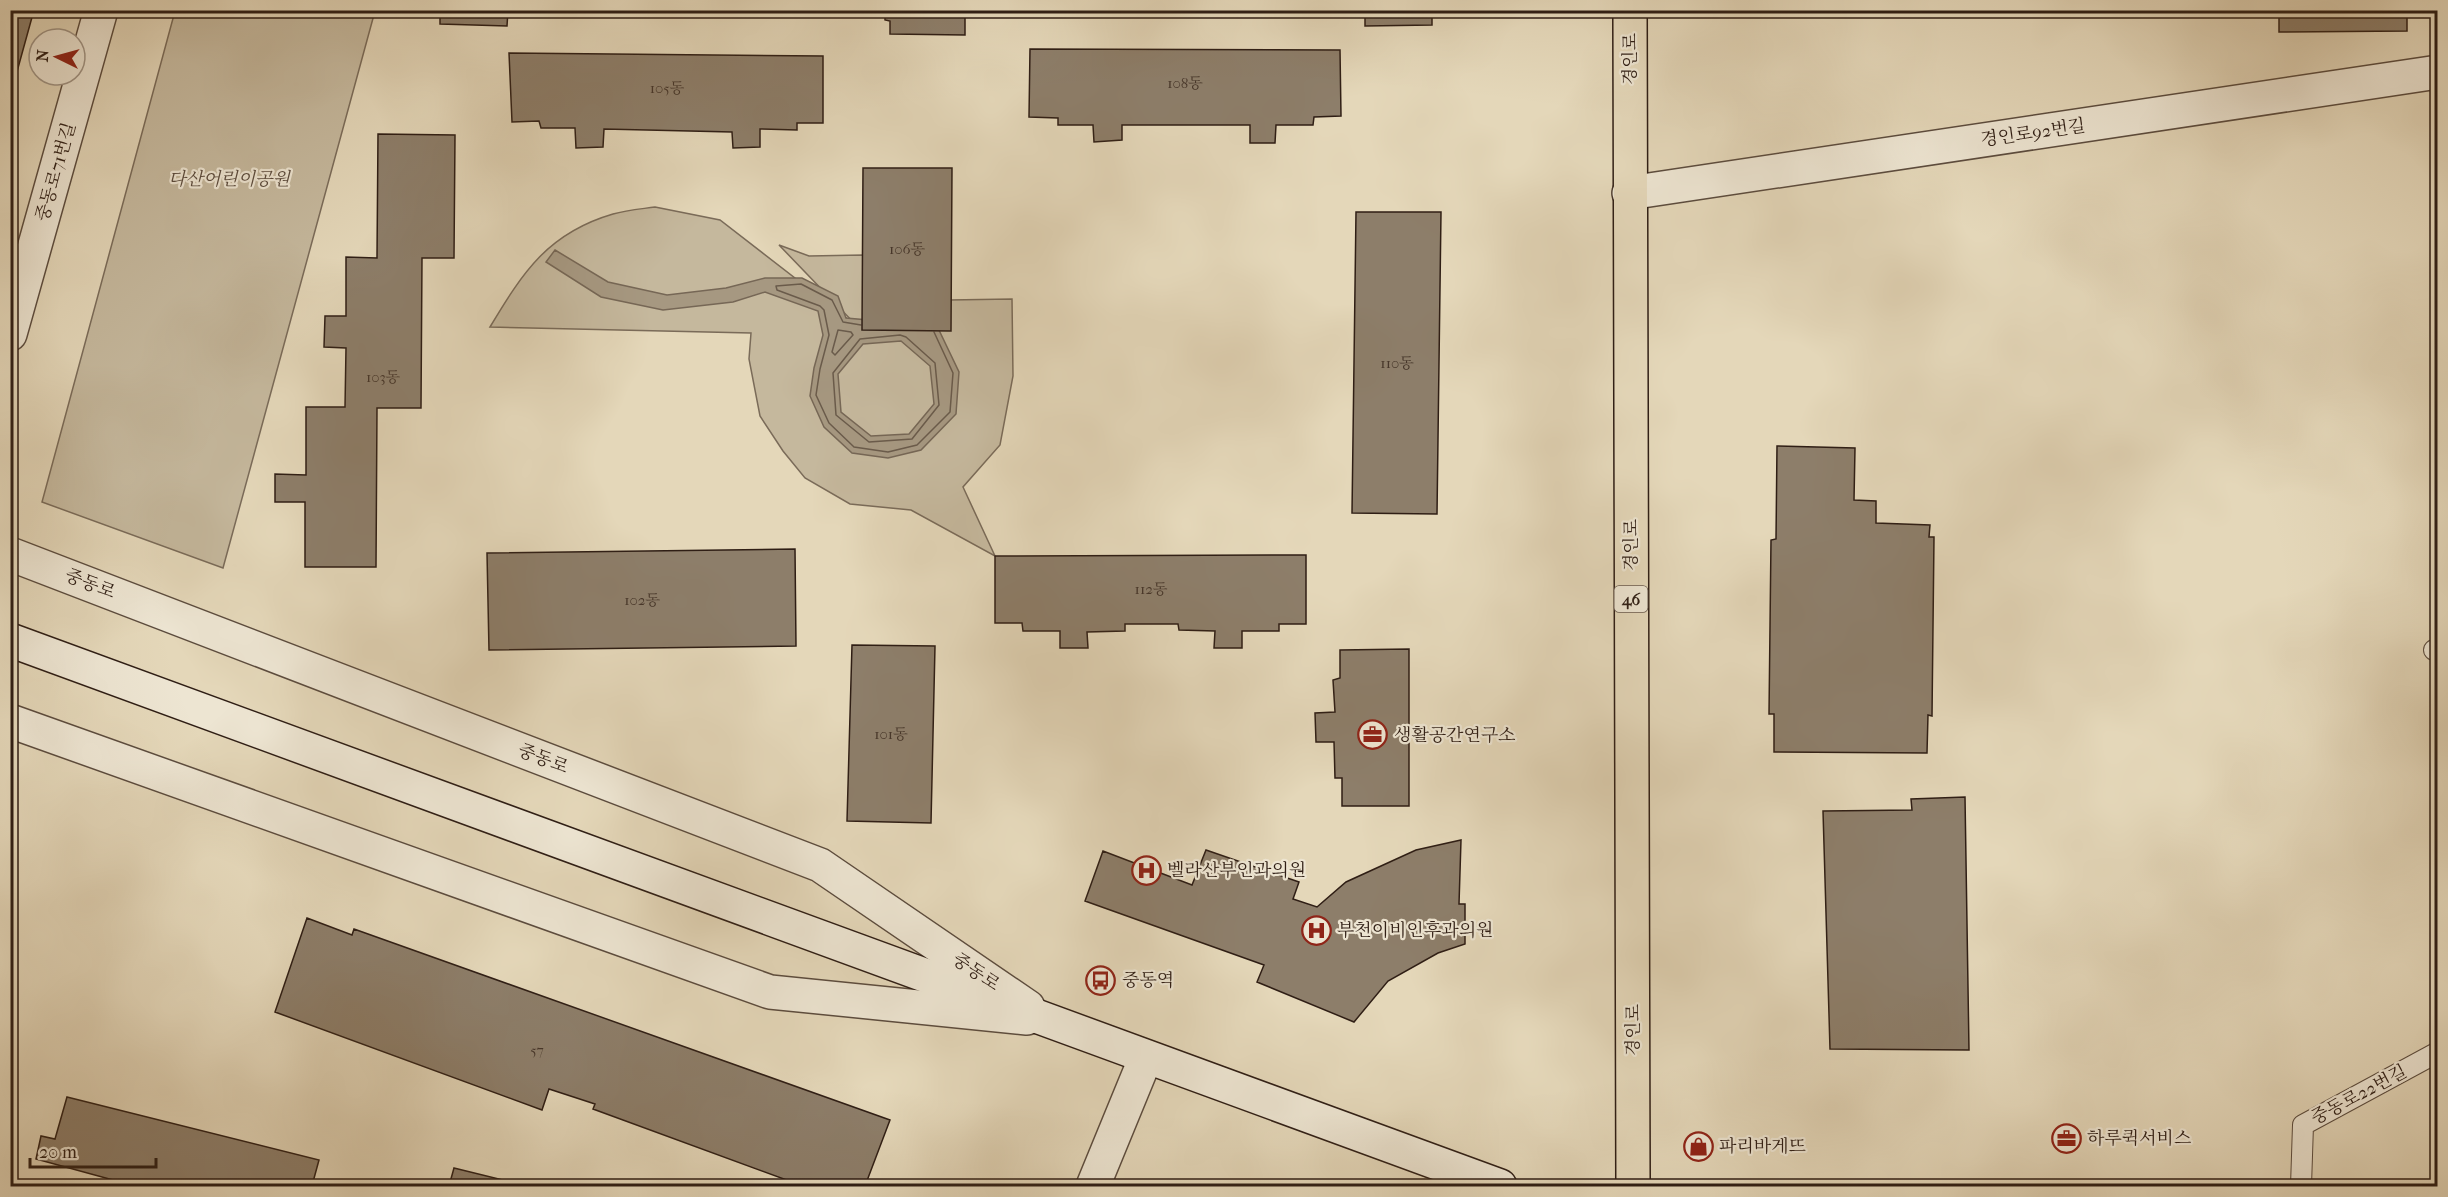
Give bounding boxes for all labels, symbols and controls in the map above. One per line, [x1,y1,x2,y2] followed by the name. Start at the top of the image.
[27,27,87,87] north arrow
[1620,33,1641,85] street label: 경인로
[33,48,53,63] text: N
[1167,74,1203,92] house number: 108동
[650,79,685,97] house number: 105동
[1979,115,2087,151] street label: 경인로92번길
[32,120,80,224] street label: 중동로71번길
[168,169,291,190] park label: 다산어린이공원
[889,240,926,258] house number: 106동
[1380,354,1414,372] house number: 110동
[366,368,401,386] house number: 103동
[1621,519,1642,571] street label: 경인로
[62,565,118,603] street label: 중동로
[1135,580,1168,598] house number: 112동
[1614,586,1648,612] road number: 46
[624,591,660,609] house number: 102동
[1357,719,1389,751] office icon: 생활공간연구소
[874,725,908,743] house number: 101동
[1394,725,1516,746] place label: 생활공간연구소
[515,740,571,778] street label: 중동로
[1130,854,1162,886] hospital icon: 벨라산부인과의원
[1167,860,1306,881] place label: 벨라산부인과의원
[1300,914,1332,946] hospital icon: 부천이비인후과의원
[1337,920,1494,941] place label: 부천이비인후과의원
[949,949,1003,995] street label: 중동로
[1085,964,1117,996] bus stop icon: 중동역
[1122,970,1174,991] place label: 중동역
[1623,1004,1644,1056] street label: 경인로
[530,1041,544,1059] house number: 57
[2308,1061,2410,1129] street label: 중동로22번길
[2050,1122,2082,1154] office icon: 하루퀵서비스
[2087,1128,2192,1149] place label: 하루퀵서비스
[1682,1130,1714,1162] shop icon: 파리바게뜨
[30,1131,156,1169] scale bar
[1719,1136,1807,1157] place label: 파리바게뜨
[39,1142,77,1163] text: 20 m

